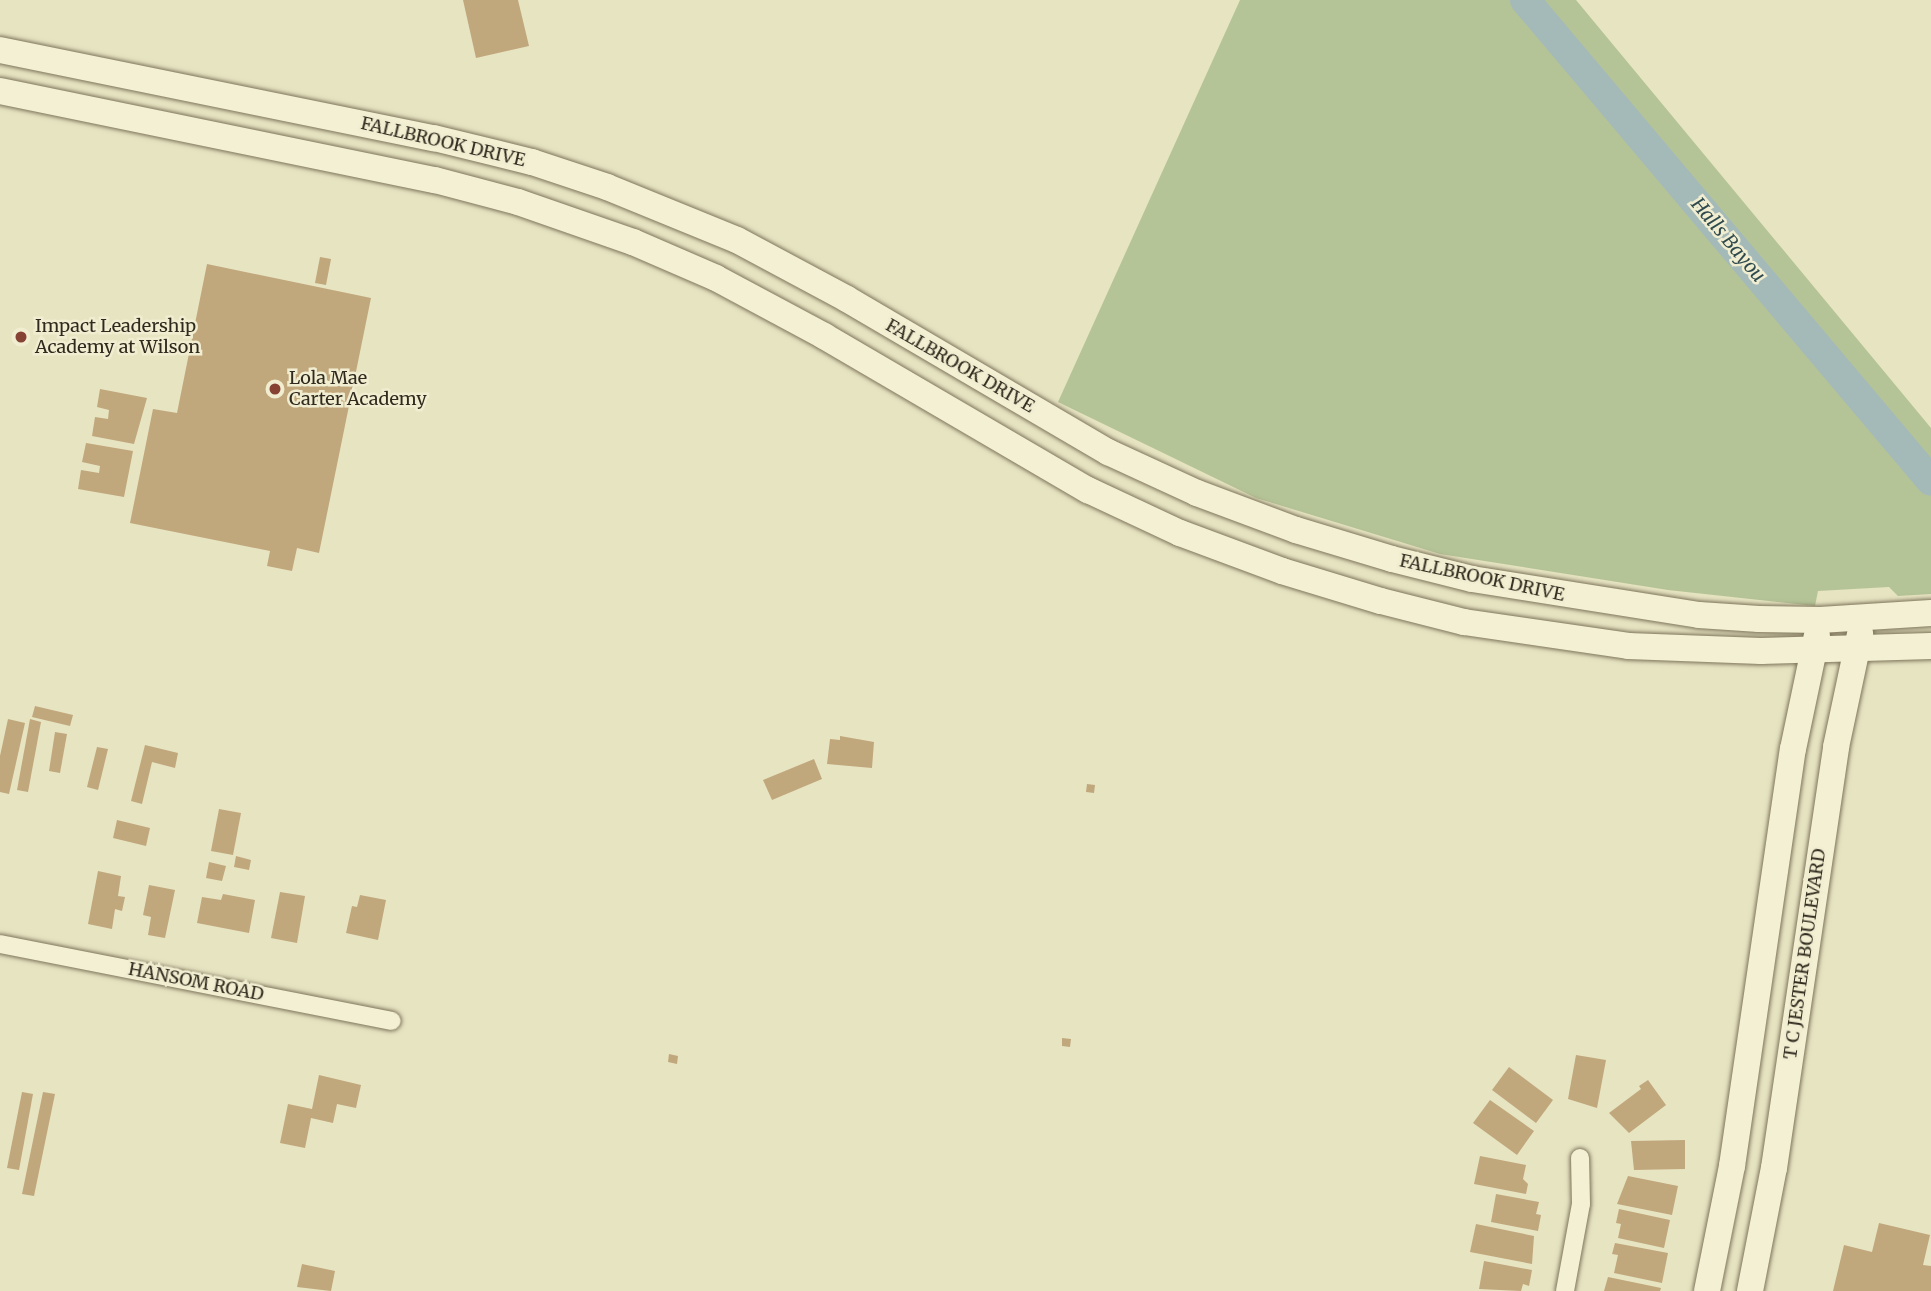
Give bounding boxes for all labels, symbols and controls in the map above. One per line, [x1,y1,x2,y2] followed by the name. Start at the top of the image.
[359,113,527,171] street label: FALLBROOK DRIVE
[1686,193,1770,287] water label: Halls Bayou
[882,315,1038,417] street label: FALLBROOK DRIVE
[35,316,200,358] place label: Impact Leadership Academy at Wilson
[13,329,29,345] marker: Impact Leadership Academy at Wilson
[289,368,427,410] place label: Lola Mae Carter Academy
[267,381,283,397] marker: Lola Mae Carter Academy
[1398,550,1566,606] street label: FALLBROOK DRIVE
[1780,847,1830,1061] street label: T C JESTER BOULEVARD
[126,958,266,1006] street label: HANSOM ROAD

